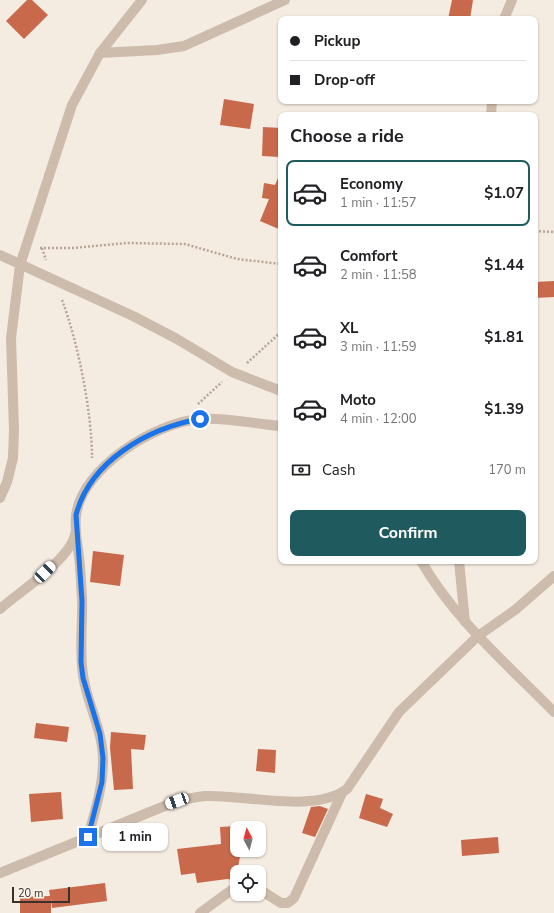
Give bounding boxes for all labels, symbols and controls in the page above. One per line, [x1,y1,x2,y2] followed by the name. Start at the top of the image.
[314,31,360,51] text: Pickup
[314,70,375,90] text: Drop-off
[290,124,404,148] text: Choose a ride
[340,174,403,194] text: Economy
[292,175,328,211] icon: car
[484,183,524,203] text: $1.07
[340,194,416,212] text: 1 min · 11:57
[340,246,397,266] text: Comfort
[292,247,328,283] icon: car
[484,255,524,275] text: $1.44
[340,266,416,284] text: 2 min · 11:58
[340,318,359,338] text: XL
[292,319,328,355] icon: car
[484,327,524,347] text: $1.81
[340,338,416,356] text: 3 min · 11:59
[340,390,376,410] text: Moto
[292,391,328,427] icon: car
[484,399,524,419] text: $1.39
[191,410,209,428] route start
[340,410,416,428] text: 4 min · 12:00
[290,459,312,481] icon: cash
[322,460,356,480] text: Cash
[488,461,526,479] text: 170 m
[290,510,526,556] button: Confirm
[32,559,58,585] car
[164,791,190,811] car
[230,821,266,857] north arrow
[230,821,266,901] map controls
[102,823,168,851] callout: 1 min
[79,828,97,846] route end
[118,828,152,846] text: 1 min
[230,865,266,901] button: locate
[12,885,70,904] scale bar
[18,886,43,901] text: 20 m

